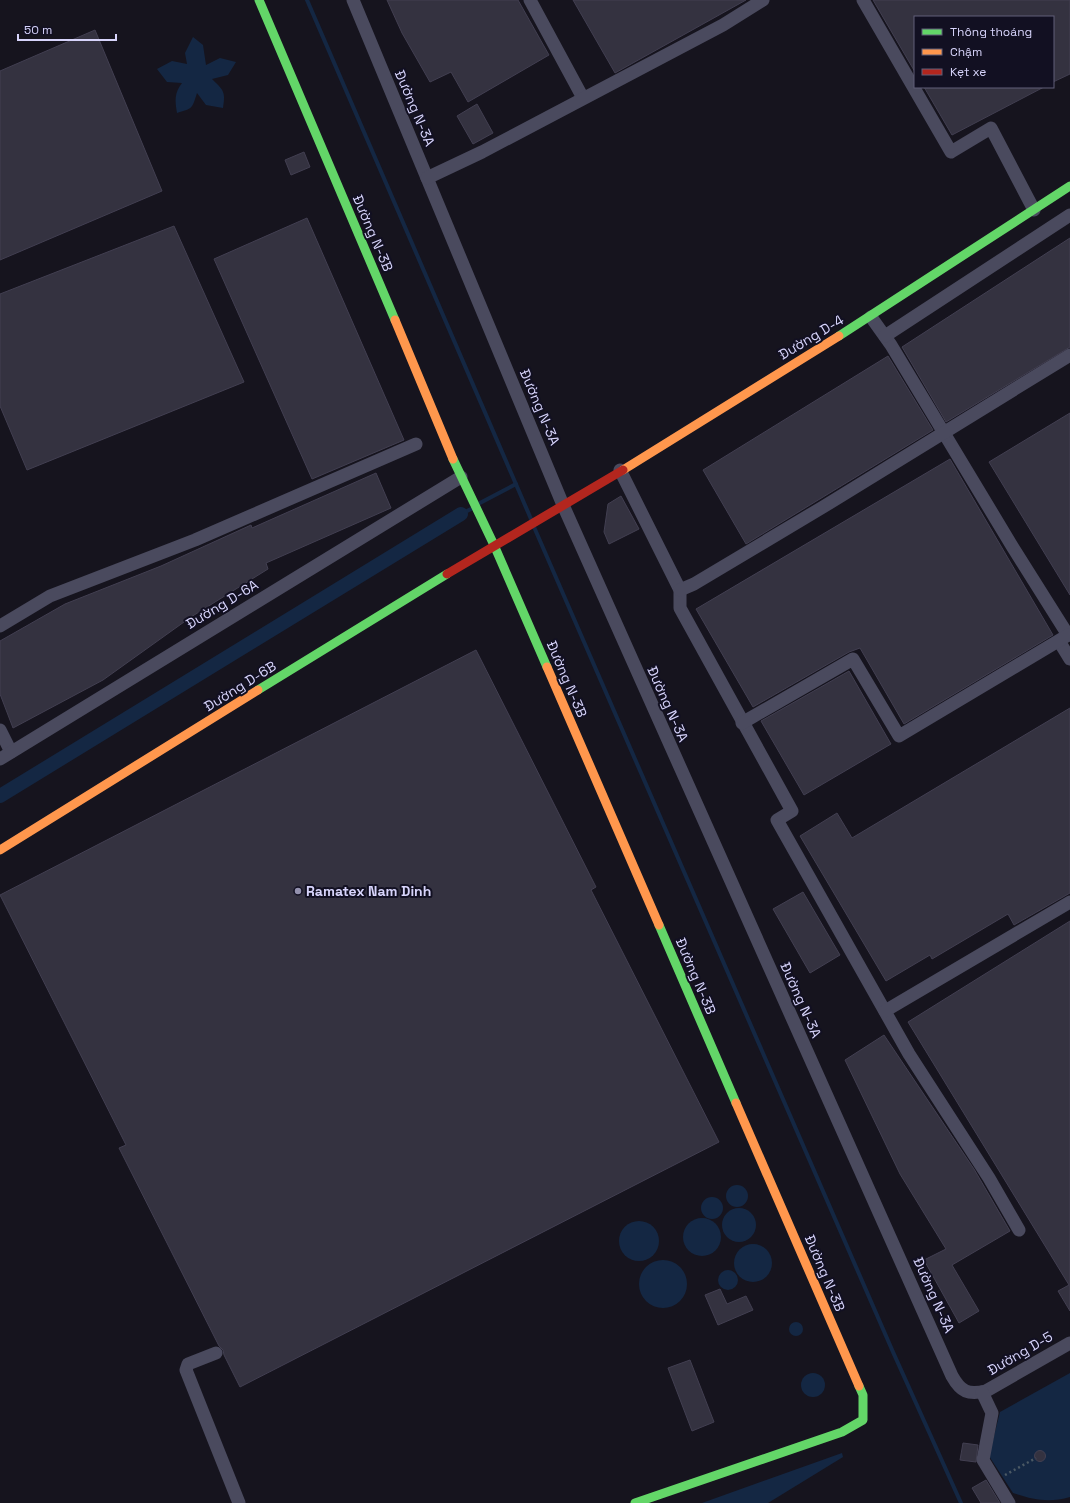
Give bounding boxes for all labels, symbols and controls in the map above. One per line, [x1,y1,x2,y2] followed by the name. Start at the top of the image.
[18,16,116,42] scale bar
[914,16,1054,88] legend
[24,22,52,38] text: 50 m
[950,24,1032,40] text: Thông thoáng
[950,44,982,60] text: Chậm
[950,64,986,80] text: Kẹt xe
[391,67,439,149] street label: Đường N-3A
[349,192,397,274] street label: Đường N-3B
[775,310,847,363] street label: Đường D-4
[516,366,564,448] street label: Đường N-3A
[183,575,262,633] street label: Đường D-6A
[543,638,591,720] street label: Đường N-3B
[201,657,279,715] street label: Đường D-6B
[643,663,693,745] street label: Đường N-3A
[306,882,431,900] place label: Ramatex Nam Dinh
[293,886,303,896] marker: Ramatex Nam Dinh
[672,935,720,1017] street label: Đường N-3B
[776,959,826,1041] street label: Đường N-3A
[801,1232,849,1314] street label: Đường N-3B
[909,1254,959,1336] street label: Đường N-3A
[984,1327,1056,1379] street label: Đường D-5

